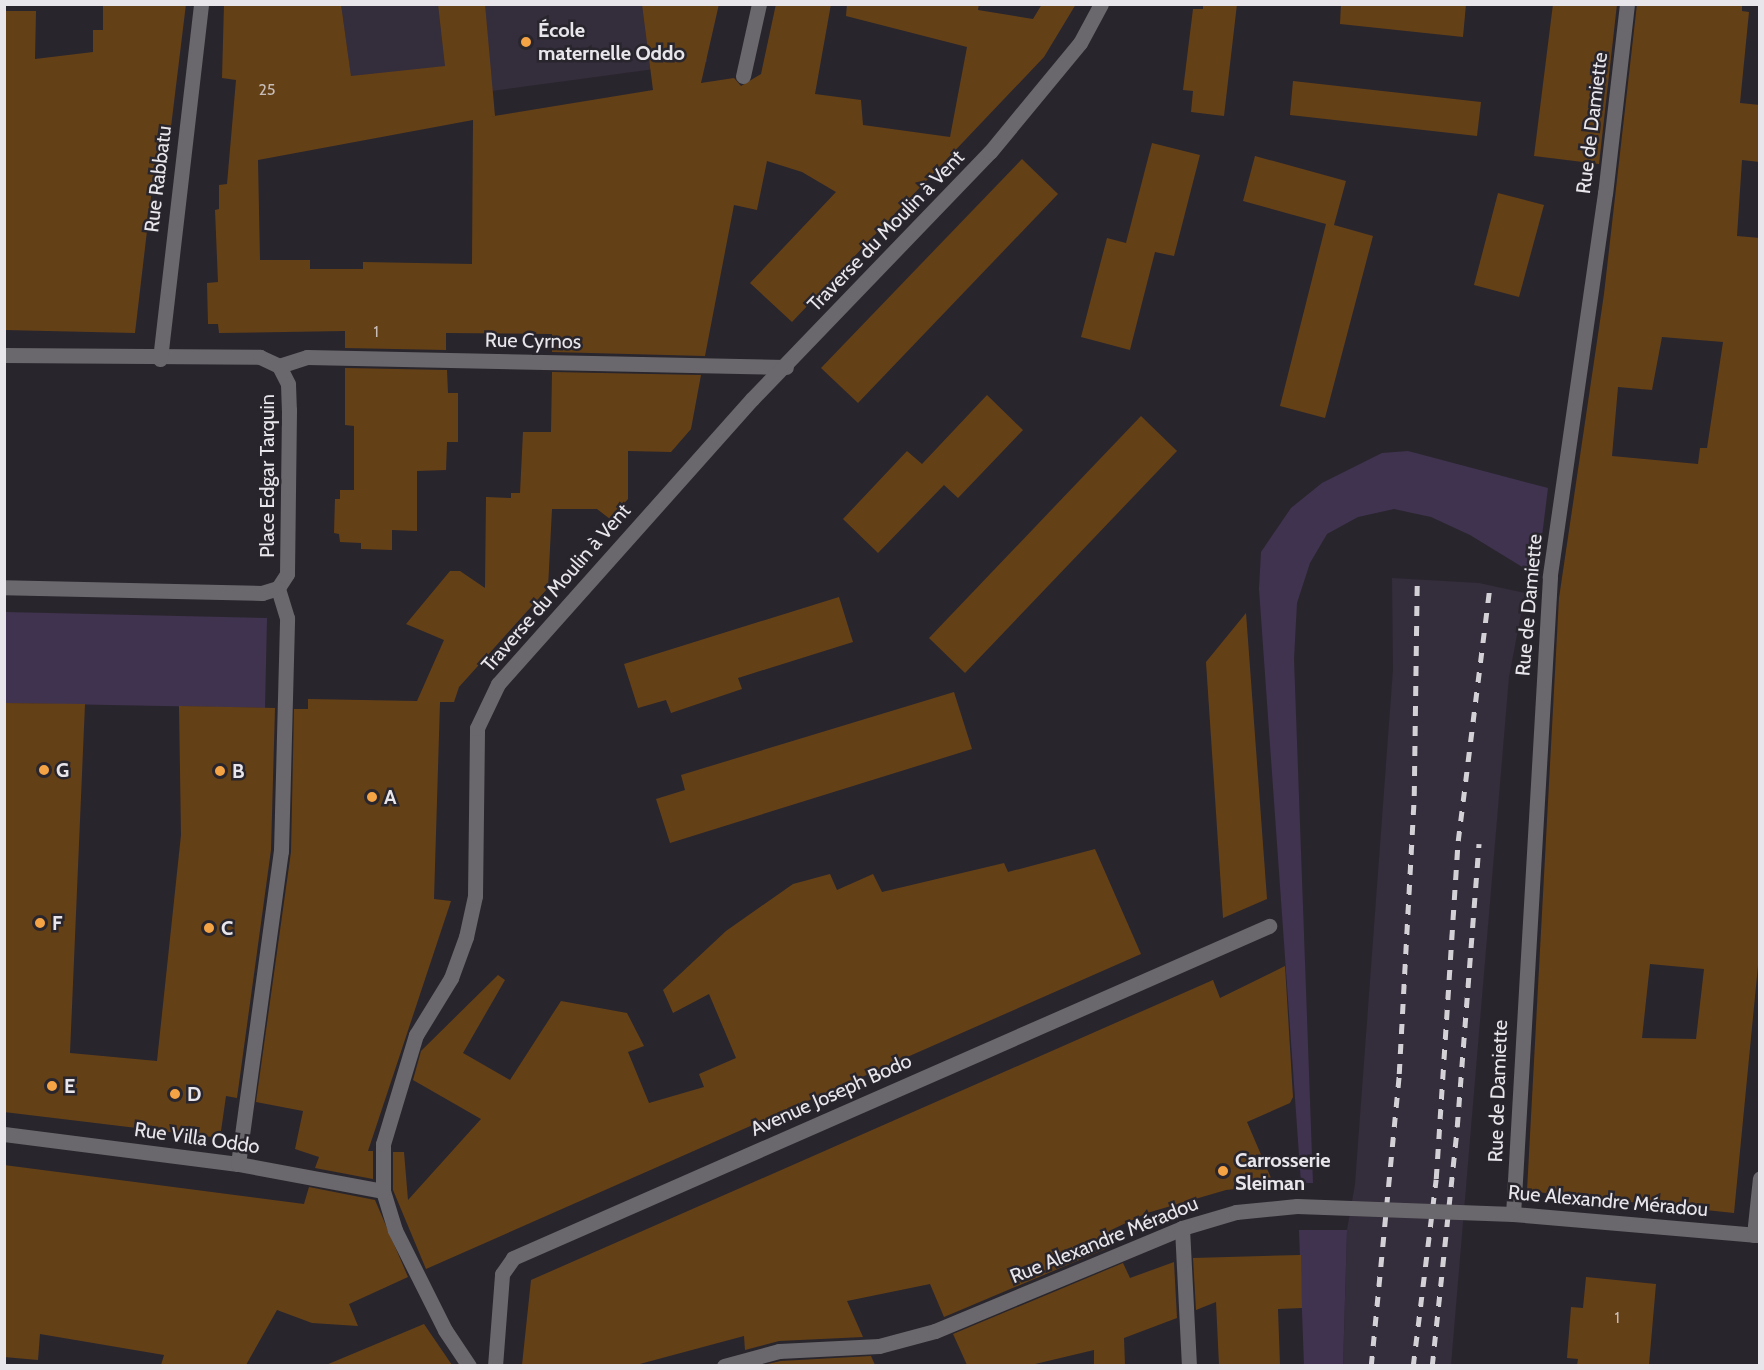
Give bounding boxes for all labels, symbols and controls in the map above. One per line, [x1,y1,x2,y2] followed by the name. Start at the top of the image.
[538,19,685,66] place label: École maternelle Oddo
[519,35,533,49] marker: École maternelle Oddo
[1571,51,1613,195] street label: Rue de Damiette
[258,80,276,100] house number: 25
[140,124,176,234] street label: Rue Rabbatu
[803,145,969,317] street label: Traverse du Moulin à Vent
[373,322,379,342] house number: 1
[485,328,581,354] street label: Rue Cyrnos
[255,394,279,558] street label: Place Edgar Tarquin
[476,499,636,677] street label: Traverse du Moulin à Vent
[1511,533,1547,677] street label: Rue de Damiette
[56,758,69,782] place label: G
[232,759,245,783] place label: B
[37,763,51,777] marker: G
[213,764,227,778] marker: B
[384,785,396,809] place label: A
[365,790,379,804] marker: A
[52,911,62,935] place label: F
[33,916,47,930] marker: F
[221,916,233,940] place label: C
[202,921,216,935] marker: C
[1484,1019,1512,1163] street label: Rue de Damiette
[747,1049,915,1141] street label: Avenue Joseph Bodo
[64,1074,75,1098] place label: E
[45,1079,59,1093] marker: E
[187,1082,201,1106] place label: D
[168,1087,182,1101] marker: D
[133,1117,261,1159] street label: Rue Villa Oddo
[1235,1148,1330,1195] place label: Carrosserie Sleiman
[1216,1164,1230,1178] marker: Carrosserie Sleiman
[1507,1180,1709,1222] street label: Rue Alexandre Méradou
[1006,1191,1202,1289] street label: Rue Alexandre Méradou
[1614,1308,1620,1328] house number: 1

